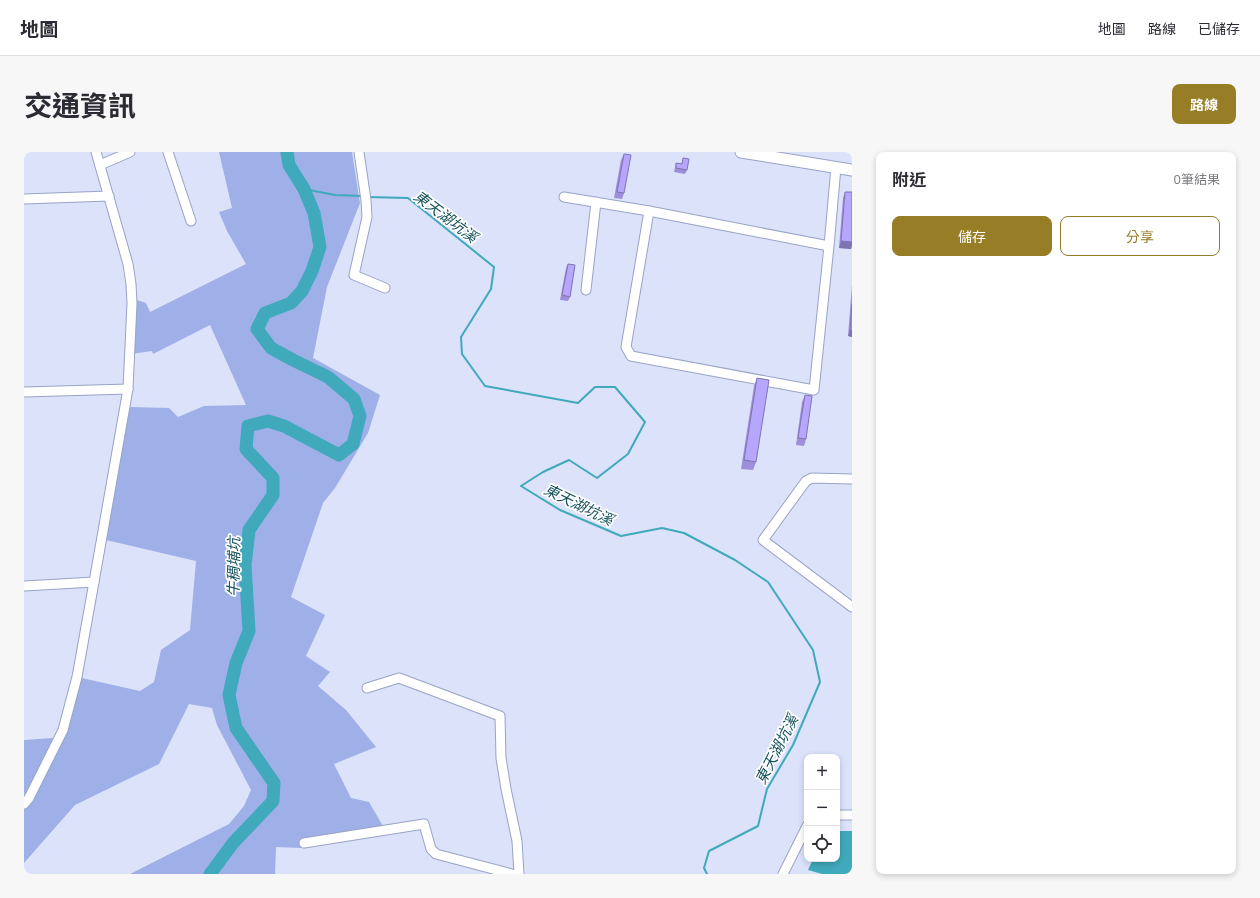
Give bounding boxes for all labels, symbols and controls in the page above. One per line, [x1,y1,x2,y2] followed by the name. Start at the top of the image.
[20,16,58,42] text: 地圖
[1098,19,1126,38] text: 地圖
[1148,19,1176,38] text: 路線
[1198,19,1240,38] text: 已儲存
[1172,84,1236,124] button: 路線
[24,86,136,124] text: 交通資訊
[892,168,926,191] text: 附近
[1174,170,1220,188] text: 0筆結果
[410,185,484,248] water label: 東天湖坑溪
[892,216,1052,256] button: 儲存
[1060,216,1220,256] button: 分享
[541,479,619,530] water label: 東天湖坑溪
[222,535,244,597] water label: 牛稠埔坑
[750,709,803,787] water label: 東天湖坑溪
[804,754,840,862] map controls
[804,754,840,790] button: +
[804,790,840,826] button: −
[804,826,840,862] button: locate

